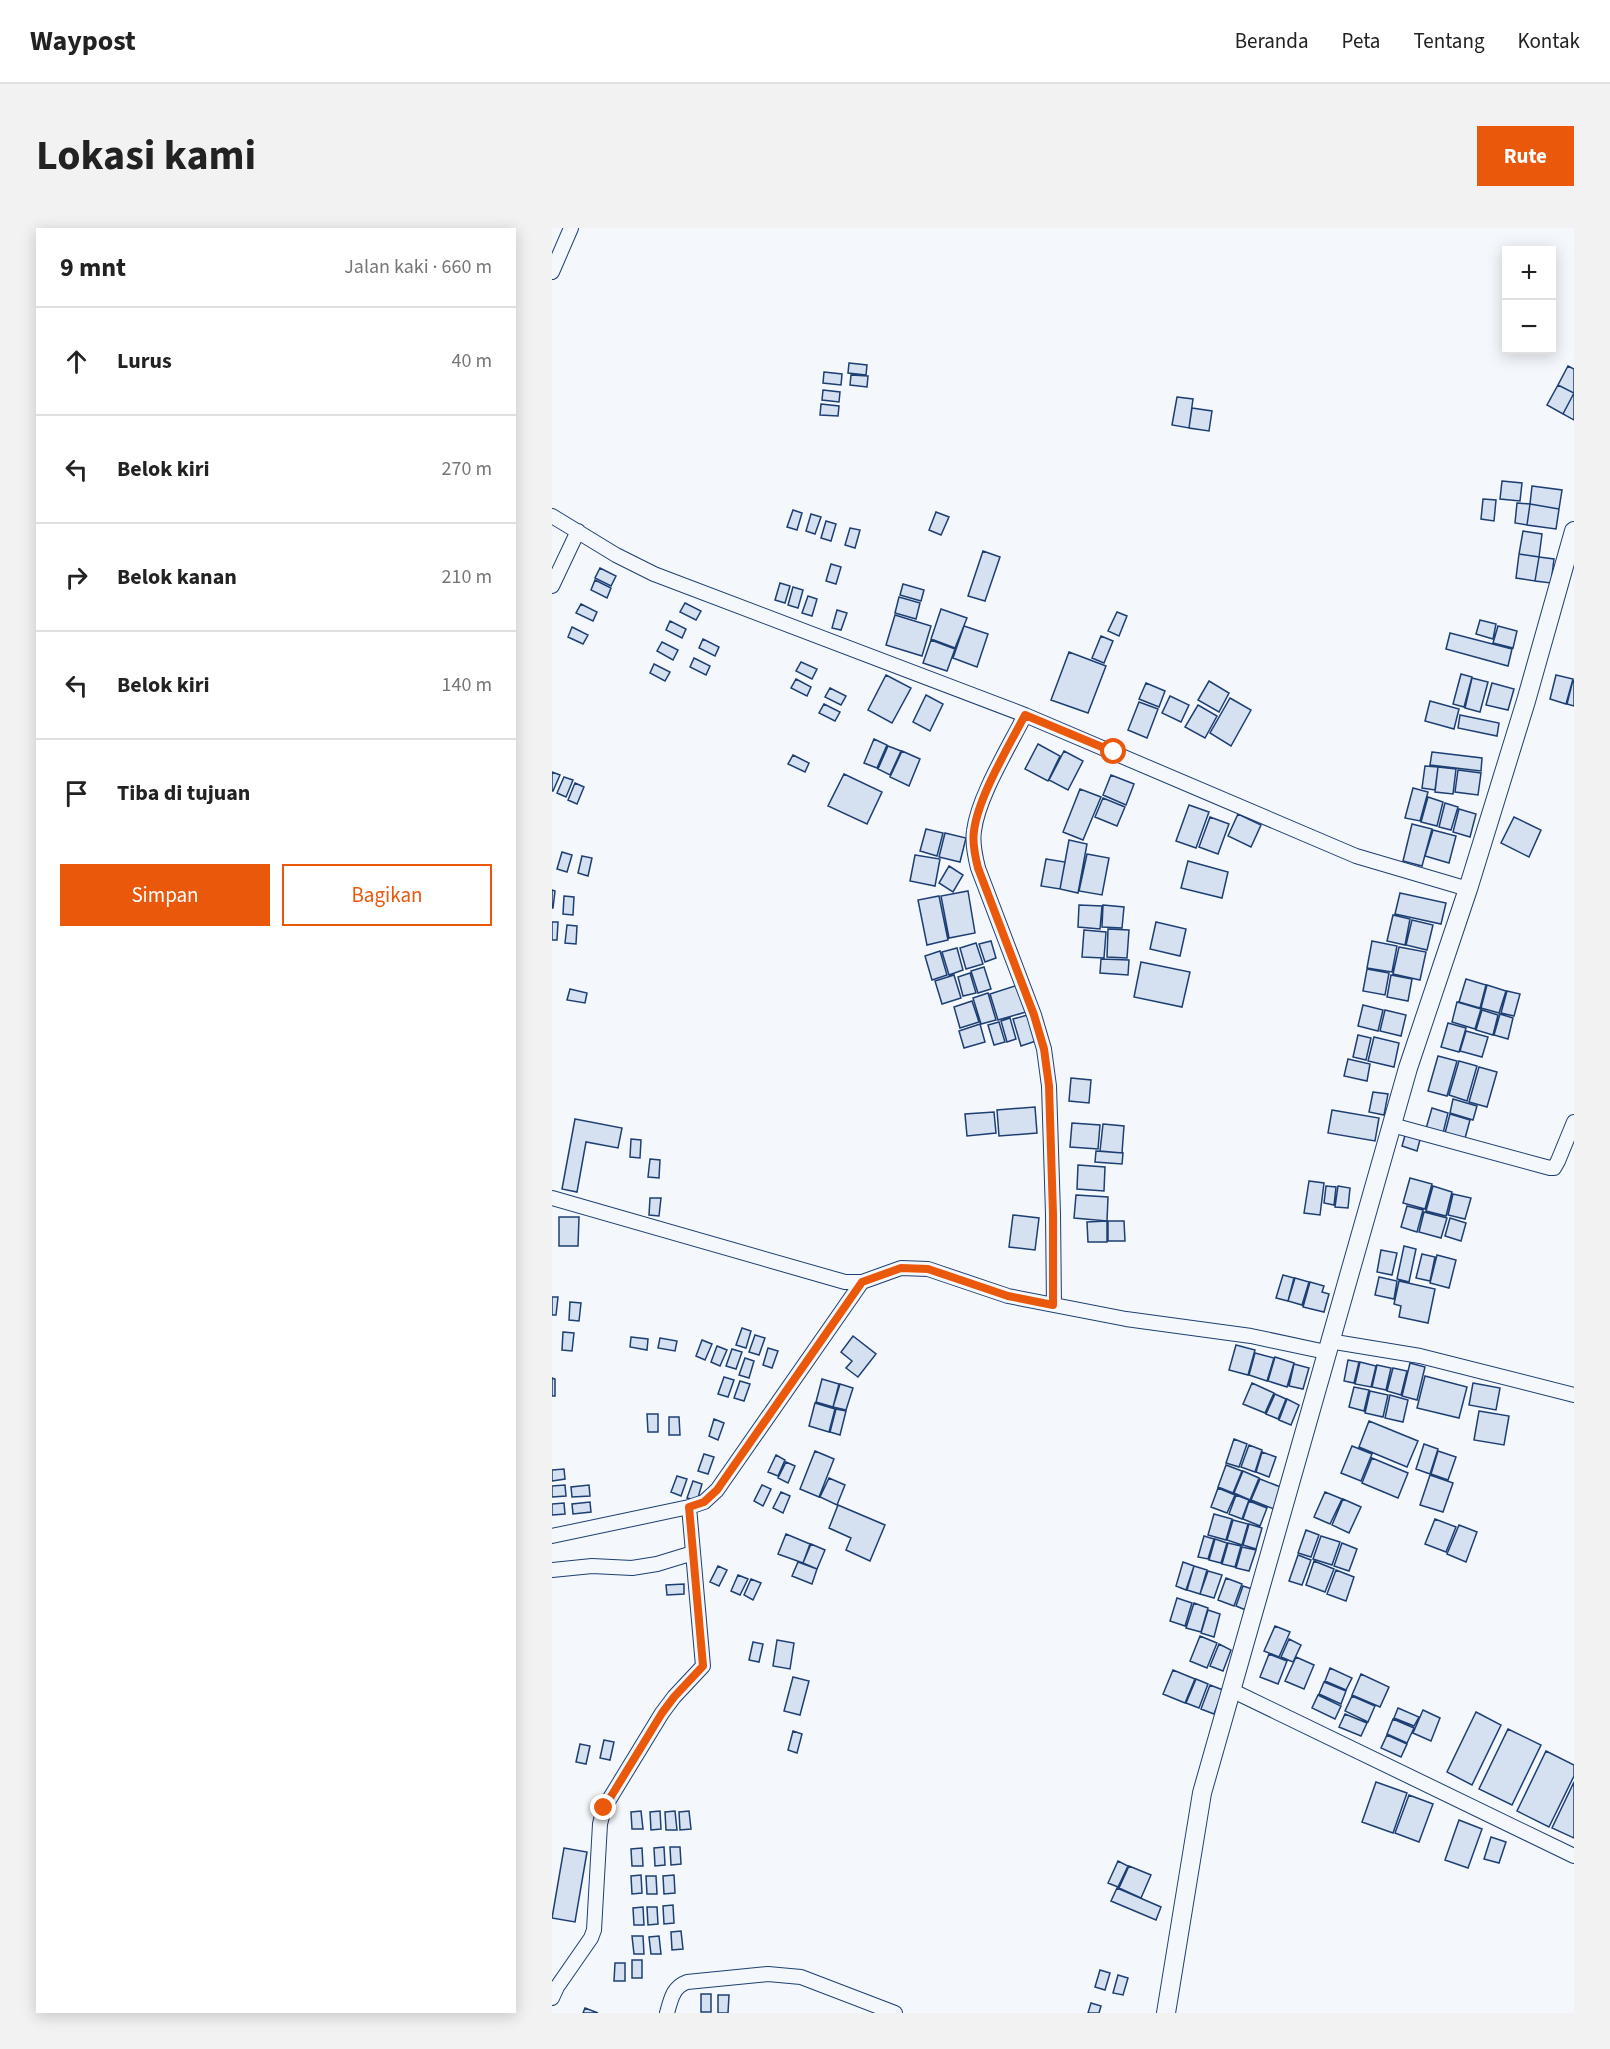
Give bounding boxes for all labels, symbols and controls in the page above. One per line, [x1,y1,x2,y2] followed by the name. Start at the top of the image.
[30,21,136,61] text: Waypost
[1235,26,1309,56] text: Beranda
[1342,26,1380,56] text: Peta
[1413,26,1484,56] text: Tentang
[1517,26,1580,56] text: Kontak
[36,126,256,186] text: Lokasi kami
[1477,126,1574,186] button: Rute
[1502,246,1556,354] map controls
[1502,246,1556,300] button: +
[60,249,126,286] text: 9 mnt
[344,253,492,281] text: Jalan kaki · 660 m
[1502,300,1556,354] button: −
[60,345,93,378] icon: ahead
[117,345,172,377] text: Lurus
[452,347,492,375] text: 40 m
[60,453,93,486] icon: left
[117,453,210,485] text: Belok kiri
[442,455,492,483] text: 270 m
[60,561,93,594] icon: right
[117,561,237,593] text: Belok kanan
[442,563,492,591] text: 210 m
[60,669,93,702] icon: left
[117,669,210,701] text: Belok kiri
[442,671,492,699] text: 140 m
[1100,738,1126,764] route start
[60,777,93,810] icon: arrive
[117,777,250,809] text: Tiba di tujuan
[60,864,270,926] button: Simpan
[282,864,492,926] button: Bagikan
[590,1794,616,1820] route end

